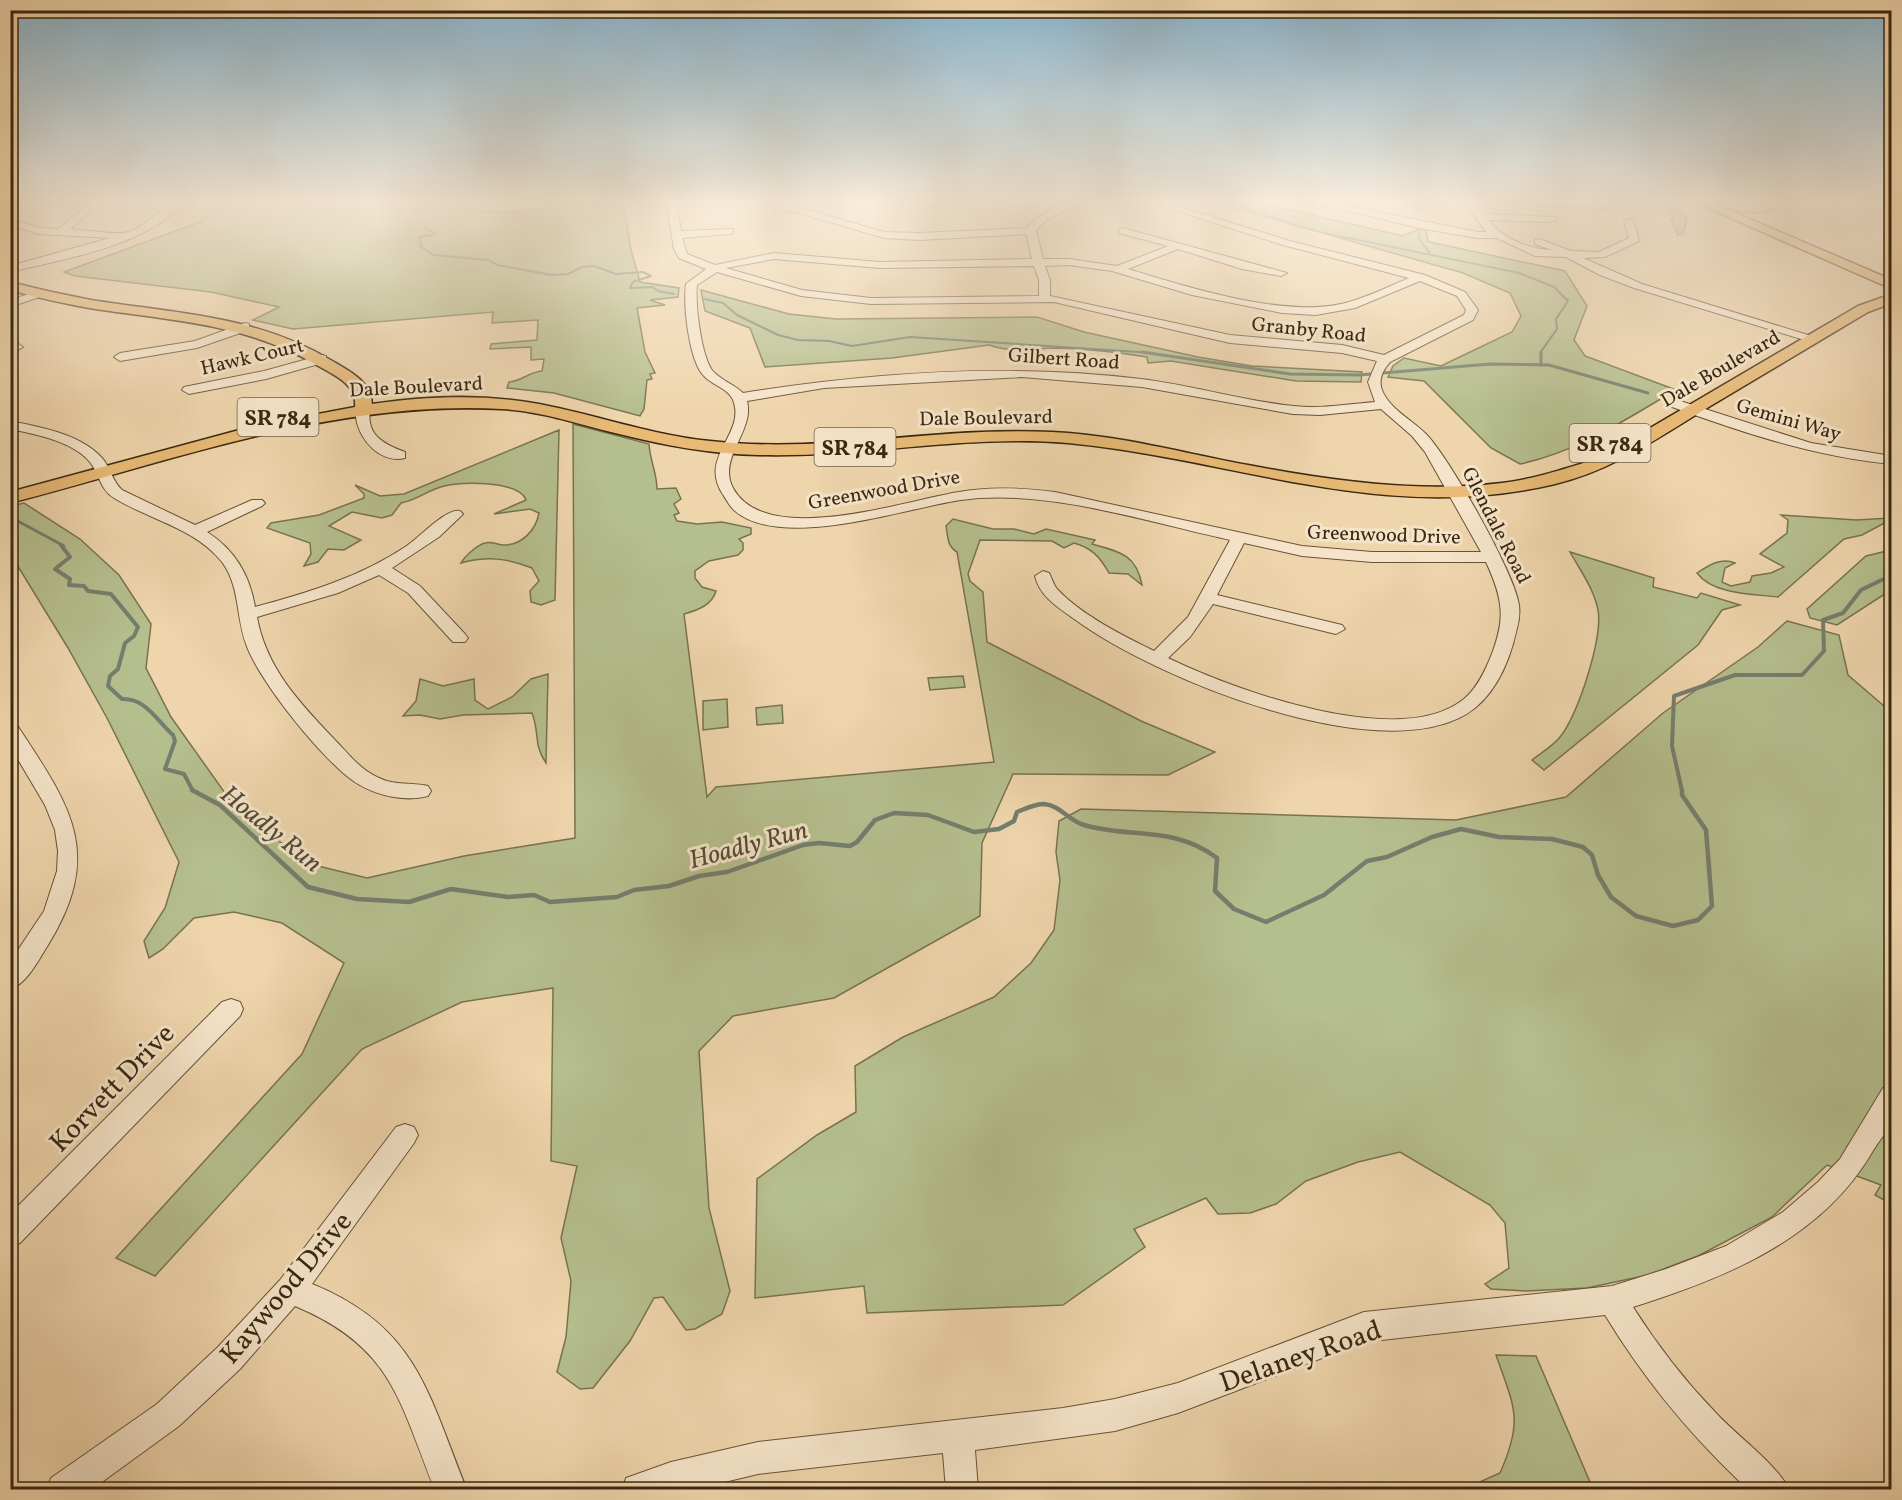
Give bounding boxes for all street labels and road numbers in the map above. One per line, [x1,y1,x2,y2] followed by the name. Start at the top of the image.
[1250,311,1367,351] street label: Granby Road
[1656,324,1786,415] street label: Dale Boulevard
[198,332,307,383] street label: Hawk Court
[1007,342,1121,378] street label: Gilbert Road
[349,371,484,405] street label: Dale Boulevard
[1733,393,1844,449] street label: Gemini Way
[238,398,318,436] road number: SR 784
[919,404,1053,434] street label: Dale Boulevard
[1570,424,1650,462] road number: SR 784
[814,428,896,466] road number: SR 784
[1454,463,1537,589] street label: Glendale Road
[806,464,963,518] street label: Greenwood Drive
[1307,519,1461,553] street label: Greenwood Drive
[41,1016,184,1162] street label: Korvett Drive
[211,1204,362,1373] street label: Kaywood Drive
[1215,1311,1387,1403] street label: Delaney Road

